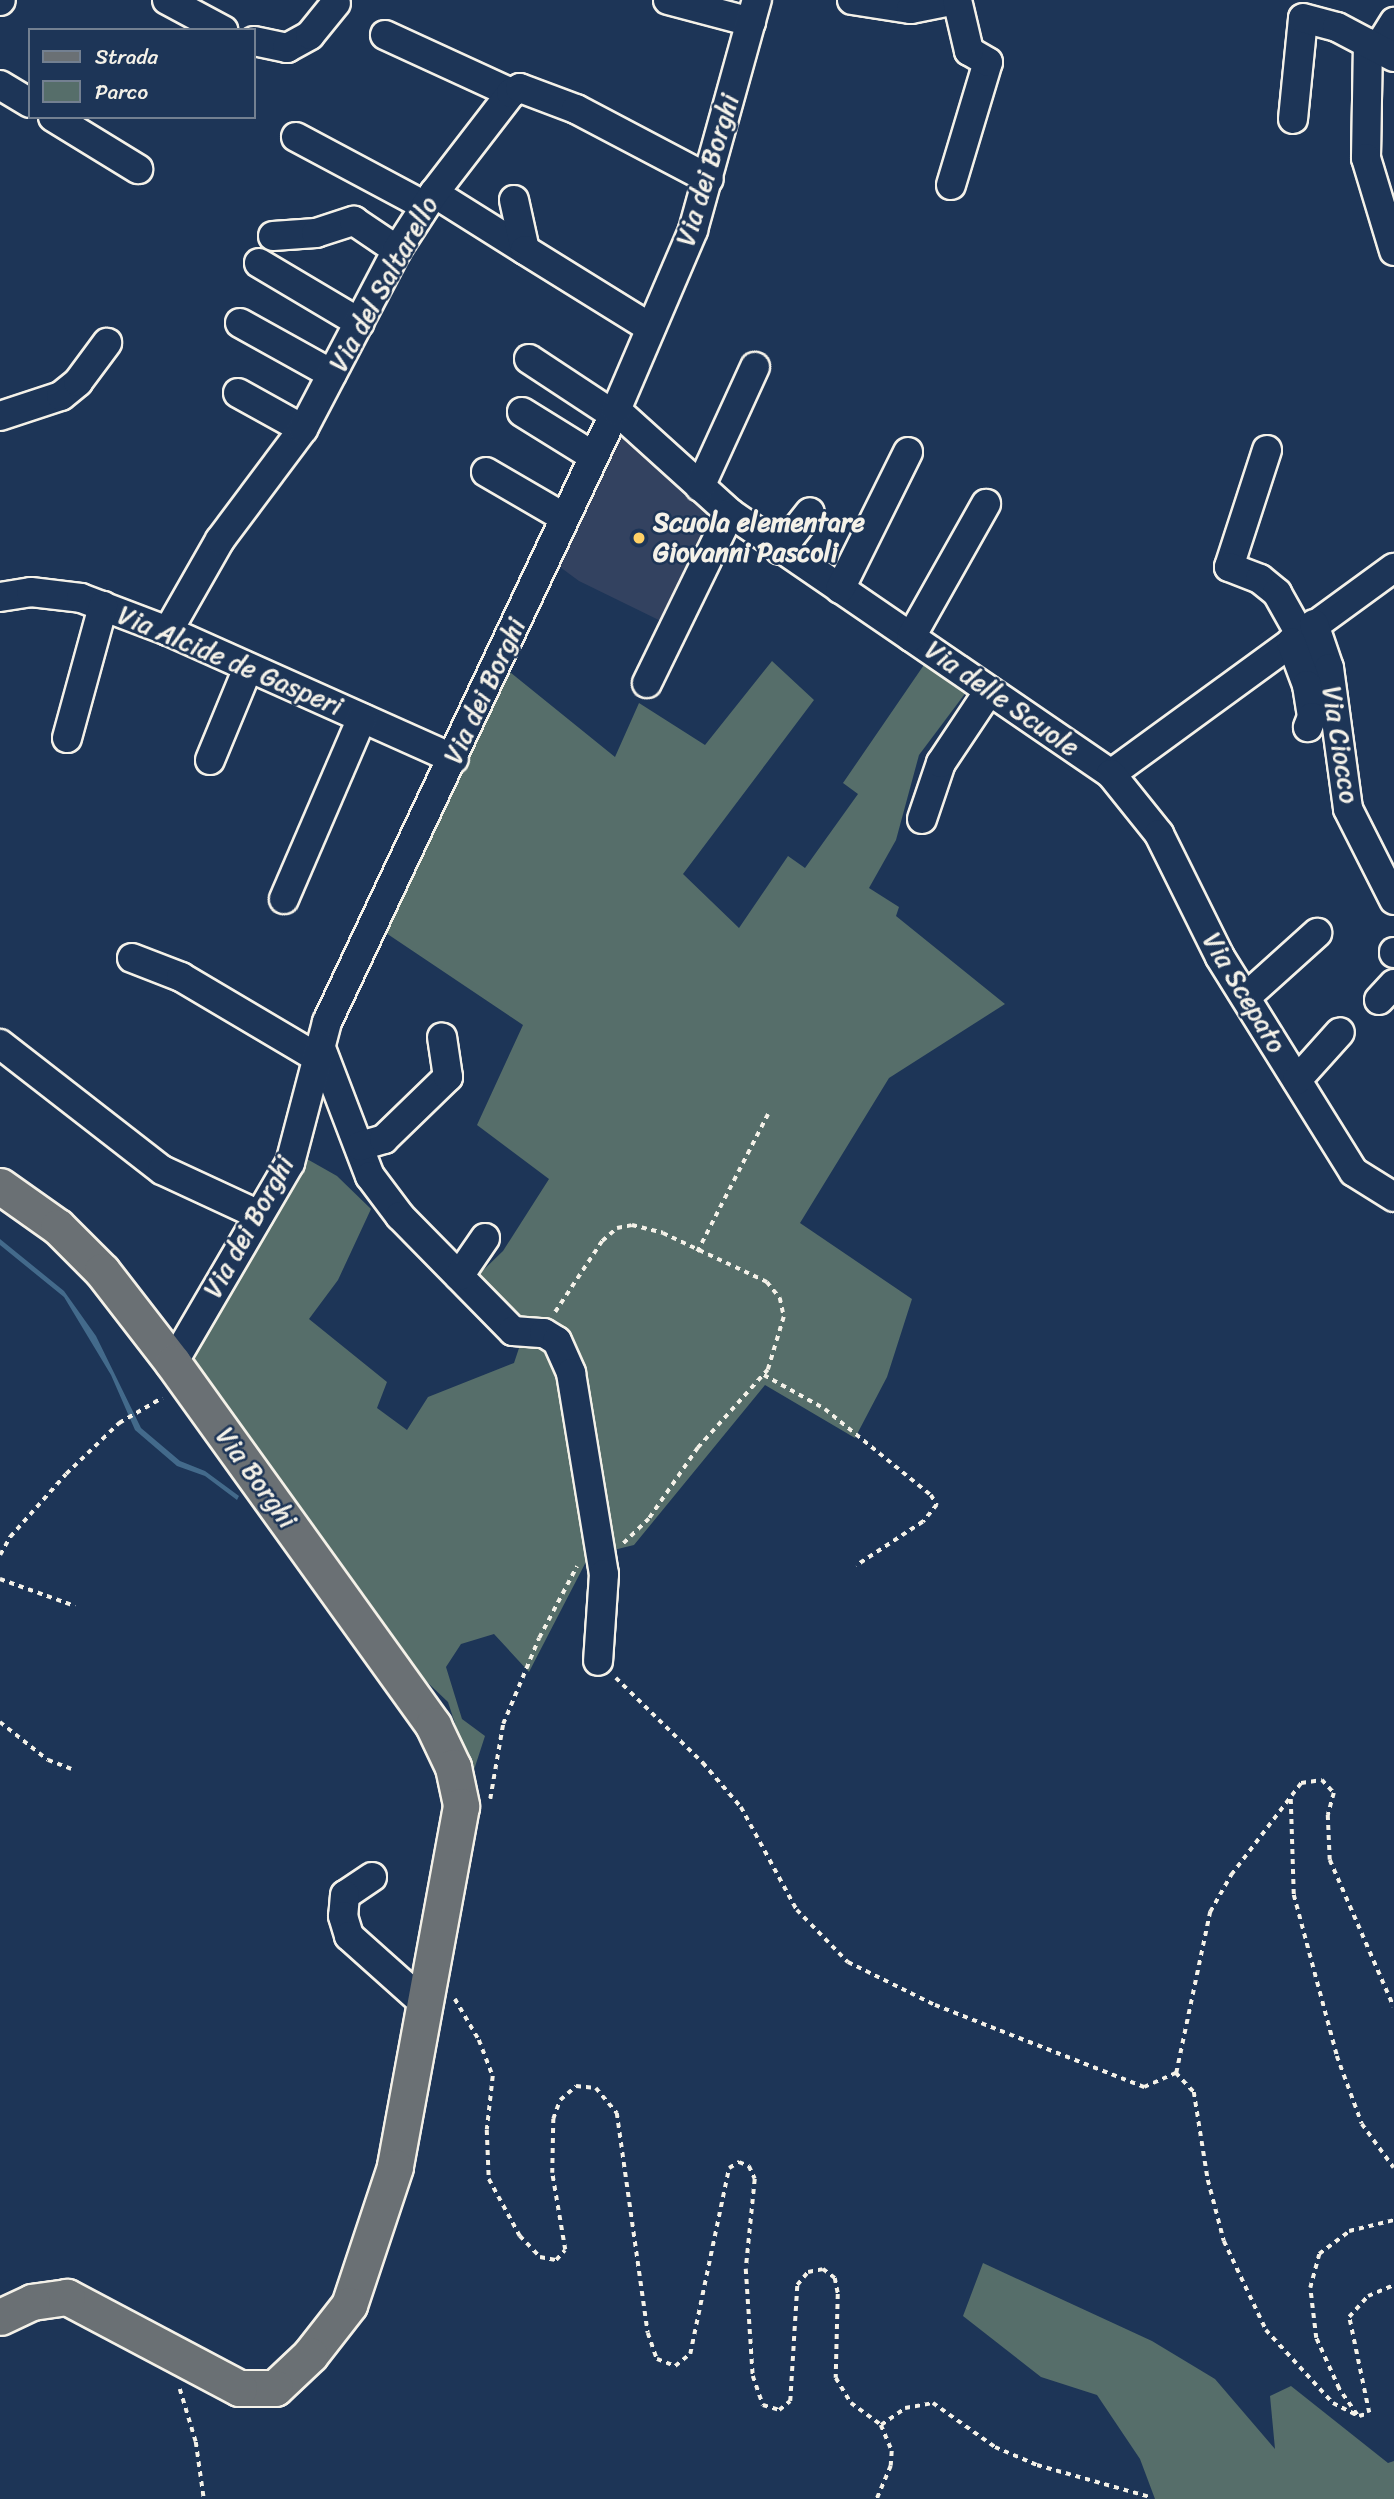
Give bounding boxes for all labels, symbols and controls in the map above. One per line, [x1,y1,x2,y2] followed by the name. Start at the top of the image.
[28,28,256,119] legend
[95,38,158,76] text: Strada
[95,73,148,111] text: Parco
[670,90,746,250] street label: Via dei Borghi
[323,191,445,377] street label: Via del Saltarello
[653,507,866,568] place label: Scuola elementare Giovanni Pascoli
[631,530,647,546] marker: Scuola elementare Giovanni Pascoli
[113,600,347,722] street label: Via Alcide de Gasperi
[438,613,532,769] street label: Via dei Borghi
[919,634,1085,764] street label: Via delle Scuole
[1315,684,1365,806] street label: Via Ciocco
[1196,927,1292,1059] street label: Via Scepato
[197,1151,301,1303] street label: Via dei Borghi
[209,1422,303,1534] street label: Via Borghi

